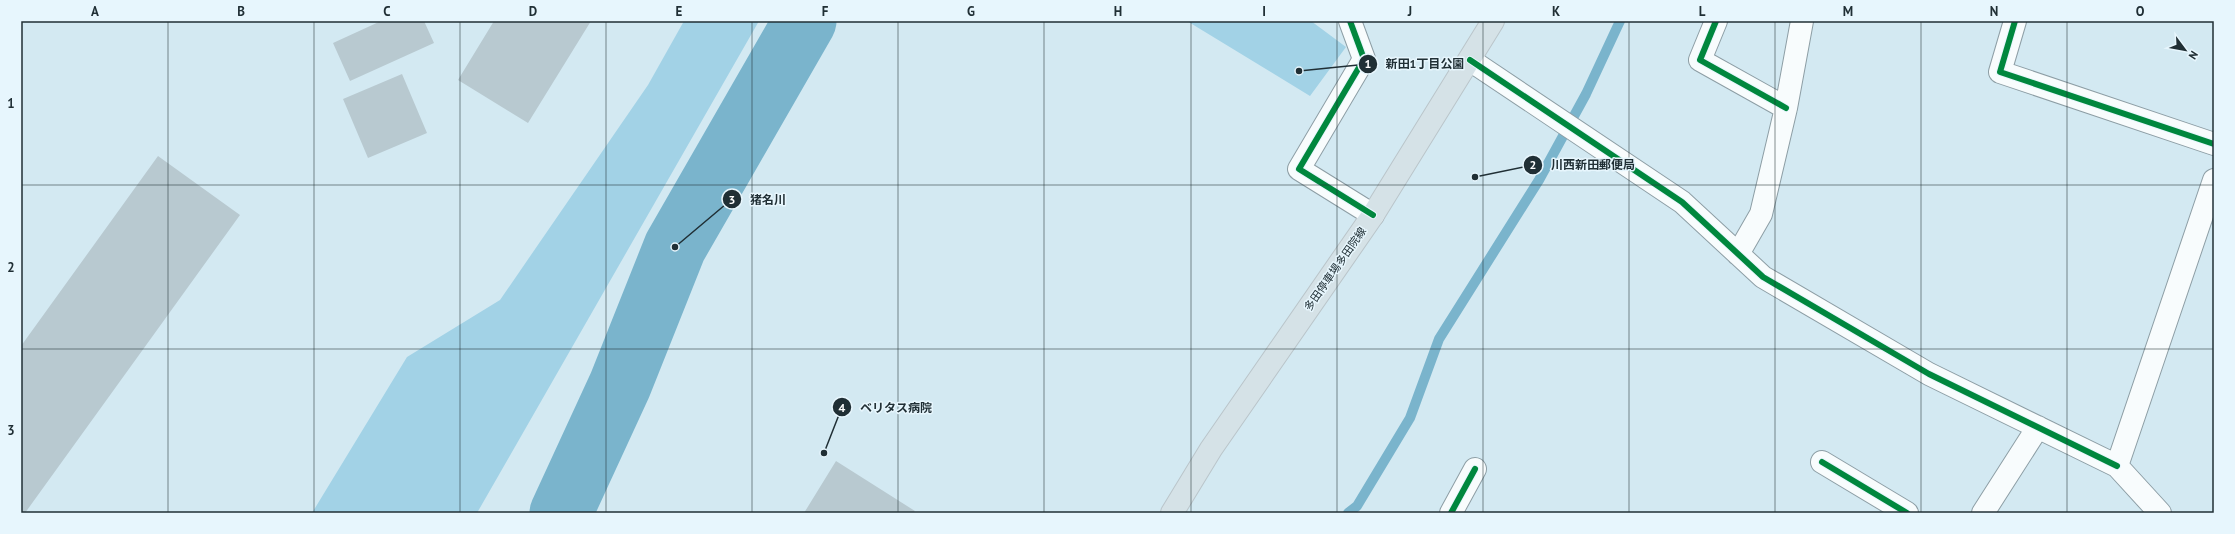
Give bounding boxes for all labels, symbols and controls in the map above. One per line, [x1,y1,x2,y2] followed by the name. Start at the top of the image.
[91,3,99,20] text: A
[237,3,245,20] text: B
[383,3,391,20] text: C
[529,3,537,20] text: D
[676,3,683,20] text: E
[822,3,829,20] text: F
[967,3,975,20] text: G
[1114,3,1122,20] text: H
[1262,3,1266,20] text: I
[1407,3,1412,20] text: J
[1552,3,1560,20] text: K
[1699,3,1706,20] text: L
[1843,3,1853,20] text: M
[1990,3,1998,20] text: N
[2136,3,2145,20] text: O
[2165,30,2205,70] north arrow
[2186,49,2201,62] text: N
[1358,52,1473,76] callout: 新田1丁目公園
[1365,56,1371,71] text: 1
[1386,56,1464,71] text: 新田1丁目公園
[7,95,15,112] text: 1
[1523,153,1643,177] callout: 川西新田郵便局
[1530,157,1536,172] text: 2
[1551,157,1635,172] text: 川西新田郵便局
[722,187,794,211] callout: 猪名川
[729,192,735,207] text: 3
[750,192,786,207] text: 猪名川
[1301,224,1369,314] street label: 多田停車場多田院線
[7,259,15,276] text: 2
[832,395,940,419] callout: ベリタス病院
[839,400,846,415] text: 4
[860,400,932,415] text: ベリタス病院
[7,422,15,439] text: 3

